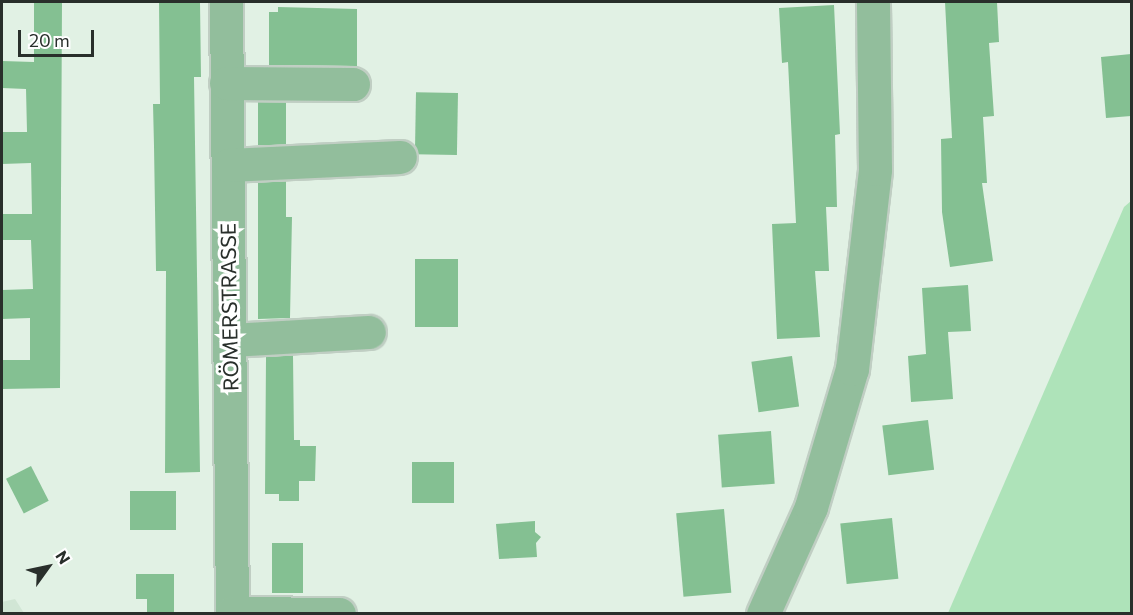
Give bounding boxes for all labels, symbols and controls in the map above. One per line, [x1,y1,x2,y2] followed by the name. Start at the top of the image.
[21,18,98,56] scale bar
[29,29,70,51] text: 20 m
[215,223,243,391] street label: RÖMERSTRASSE
[18,537,78,597] north arrow
[52,547,75,567] text: N

